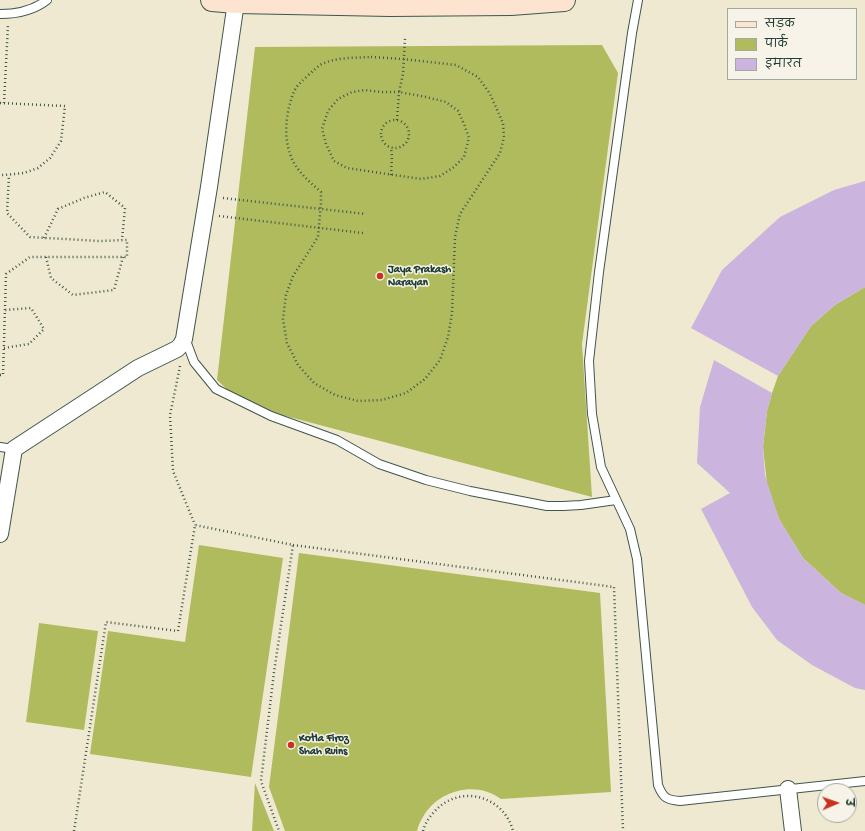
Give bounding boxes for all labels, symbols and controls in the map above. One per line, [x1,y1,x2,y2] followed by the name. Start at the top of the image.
[727,8,857,80] legend
[765,18,795,32] text: सड़क
[765,38,788,52] text: पार्क
[765,58,802,72] text: इमारत
[388,263,451,289] place label: Jaya Prakash Narayan
[375,271,385,281] marker: Jaya Prakash Narayan
[299,732,349,758] place label: Kotla Firoz Shah Ruins
[286,740,296,750] marker: Kotla Firoz Shah Ruins
[817,783,857,823] north arrow
[842,799,854,806] text: उ

